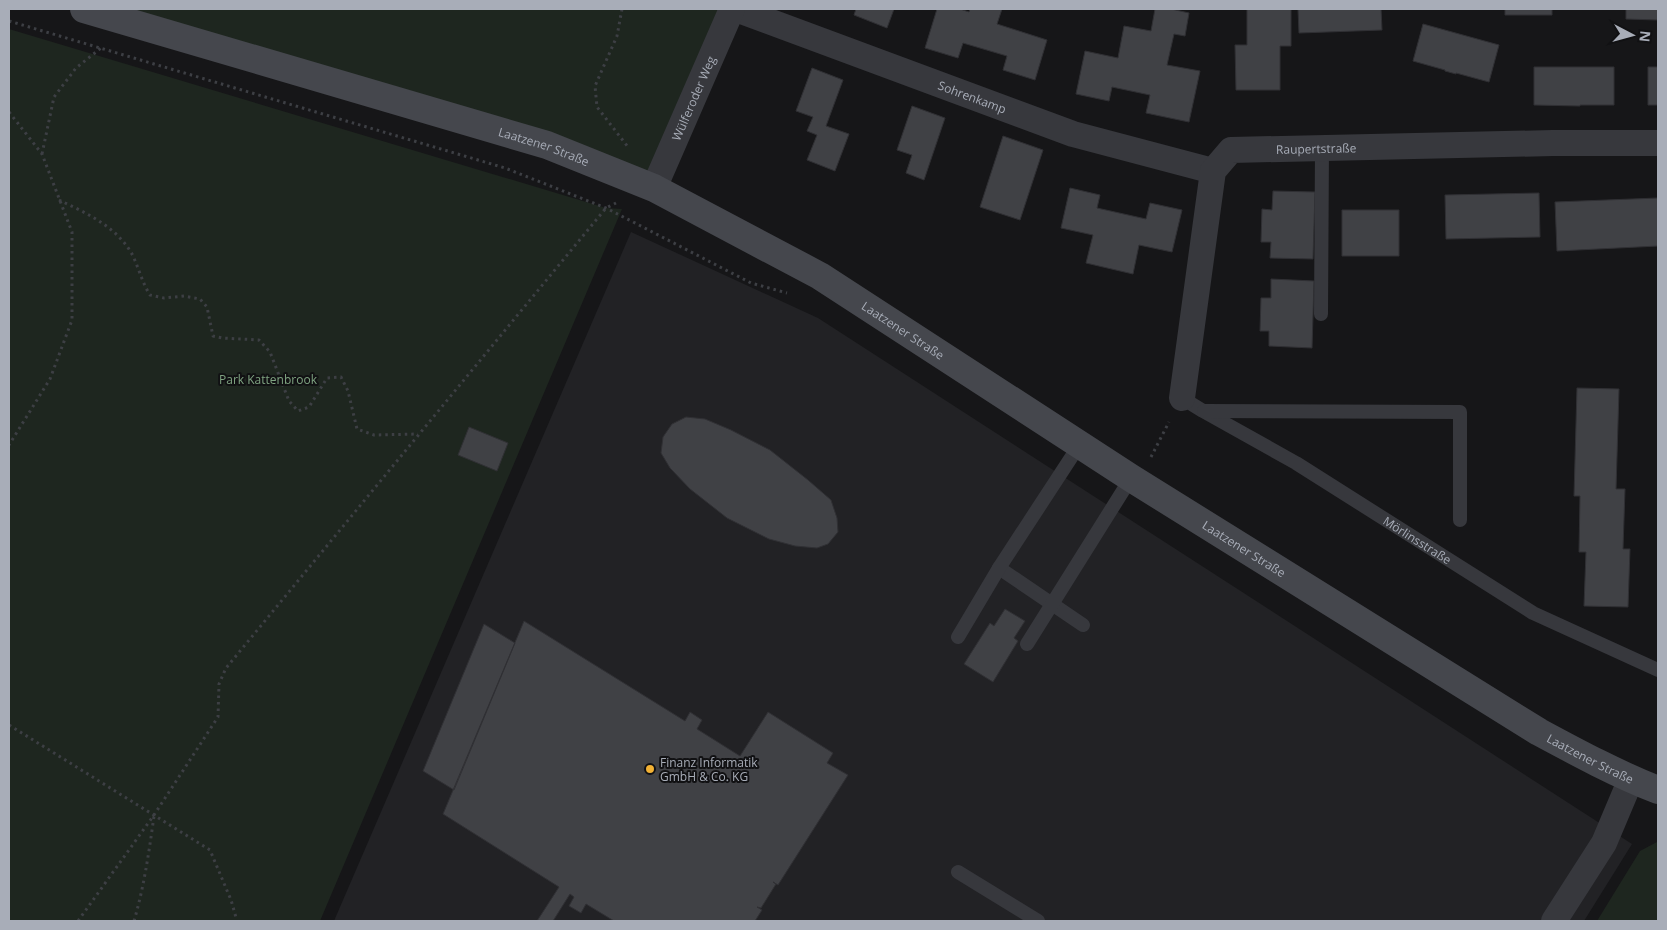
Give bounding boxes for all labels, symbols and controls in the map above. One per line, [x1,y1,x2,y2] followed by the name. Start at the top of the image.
[1607,10,1657,60] north arrow
[1635,30,1655,43] text: N
[667,53,719,143] street label: Wülferoder Weg
[936,76,1009,117] street label: Sohrenkamp
[497,123,592,170] street label: Laatzener Straße
[1276,139,1357,158] street label: Raupertstraße
[859,297,948,363] street label: Laatzener Straße
[219,371,318,388] park label: Park Kattenbrook
[1380,512,1455,568] street label: Mörlinsstraße
[1199,516,1289,581] street label: Laatzener Straße
[1544,729,1637,787] street label: Laatzener Straße
[660,754,758,785] place label: Finanz Informatik GmbH & Co. KG
[644,763,656,775] marker: Finanz Informatik GmbH & Co. KG

